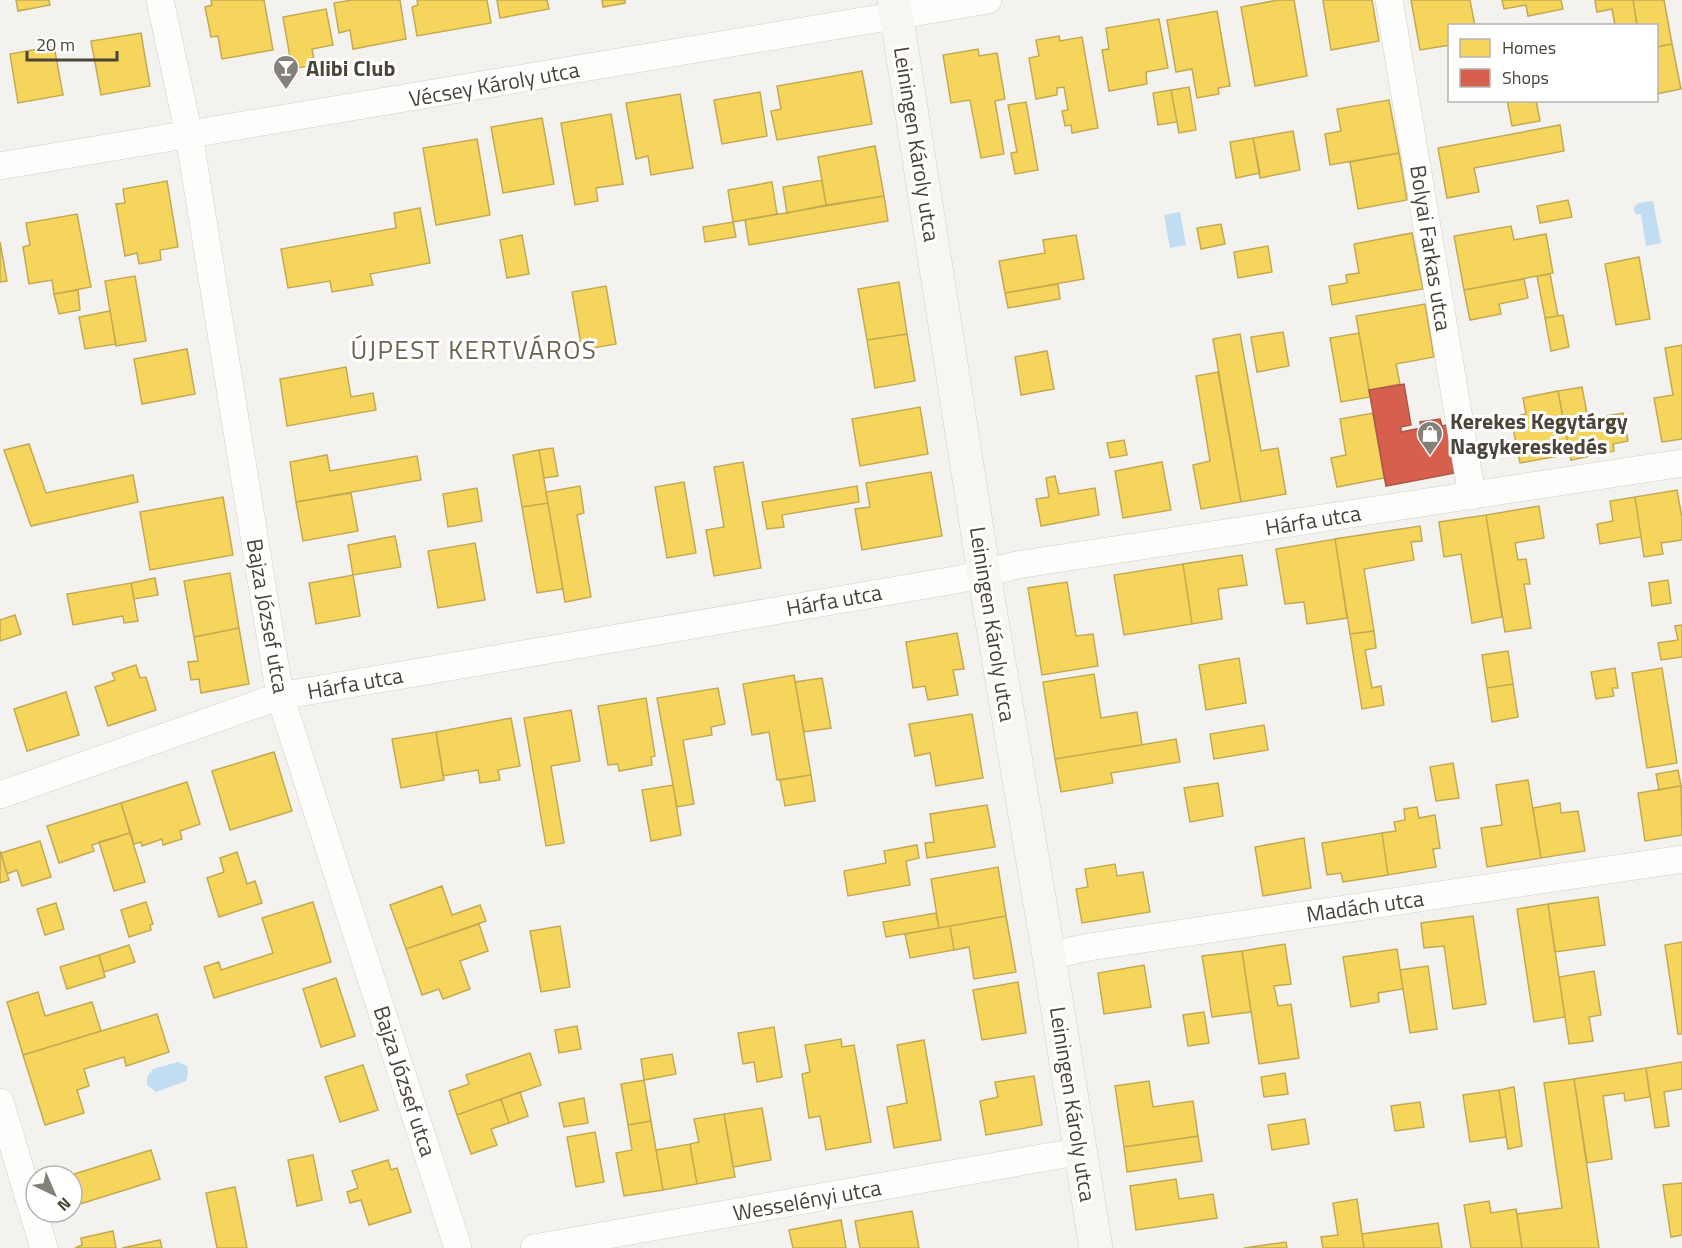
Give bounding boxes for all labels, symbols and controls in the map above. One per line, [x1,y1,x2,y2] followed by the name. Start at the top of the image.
[27,24,117,62] scale bar
[1448,24,1658,102] legend
[36,31,75,58] text: 20 m
[1502,34,1556,61] text: Homes
[885,44,949,244] street label: Leiningen Károly utca
[306,51,395,85] place label: Alibi Club
[406,52,582,116] street label: Vécsey Károly utca
[271,53,301,91] bar icon: Alibi Club
[1502,64,1549,91] text: Shops
[1401,163,1461,333] street label: Bolyai Farkas utca
[351,330,597,369] district label: ÚJPEST KERTVÁROS
[1450,404,1628,463] place label: Kerekes Kegytárgy Nagykereskedés
[1415,419,1445,457] shop icon: Kerekes Kegytárgy Nagykereskedés
[1263,496,1363,544] street label: Hárfa utca
[961,524,1025,724] street label: Leiningen Károly utca
[238,536,298,696] street label: Bajza József utca
[783,575,885,625] street label: Hárfa utca
[304,658,406,708] street label: Hárfa utca
[1304,881,1426,931] street label: Madách utca
[365,1001,445,1161] street label: Bajza József utca
[1041,1004,1105,1204] street label: Leiningen Károly utca
[24,1164,84,1224] north arrow
[730,1170,884,1230] street label: Wesselényi utca
[52,1192,77,1217] text: N

